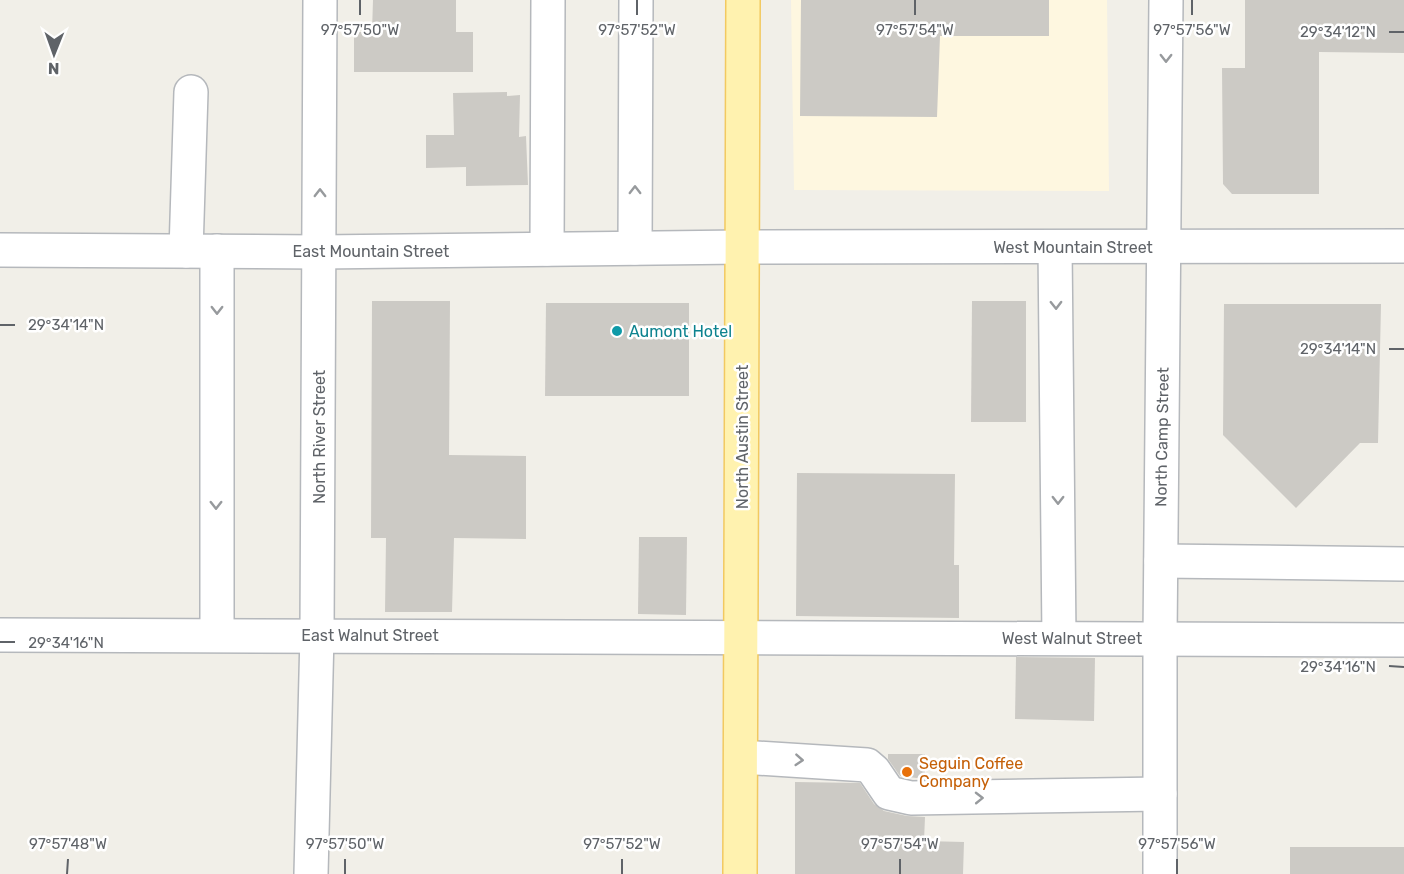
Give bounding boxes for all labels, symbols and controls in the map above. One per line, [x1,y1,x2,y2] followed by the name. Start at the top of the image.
[321,21,399,39] text: 97°57'50"W
[598,21,676,39] text: 97°57'52"W
[876,21,954,39] text: 97°57'54"W
[1153,21,1231,39] text: 97°57'56"W
[1300,23,1376,41] text: 29°34'12"N
[24,24,84,84] north arrow
[1160,54,1172,63] one-way arrow
[48,59,60,78] text: N
[629,185,641,194] one-way arrow
[314,189,326,198] one-way arrow
[993,238,1153,257] street label: West Mountain Street
[293,242,449,261] street label: East Mountain Street
[1049,301,1062,310] one-way arrow
[211,305,223,314] one-way arrow
[28,316,104,334] text: 29°34'14"N
[629,322,732,341] place label: Aumont Hotel
[610,324,624,338] marker: Aumont Hotel
[1300,340,1376,358] text: 29°34'14"N
[733,365,752,509] street label: North Austin Street
[1151,367,1173,507] street label: North Camp Street
[310,370,329,504] street label: North River Street
[1052,496,1064,505] one-way arrow
[210,500,222,509] one-way arrow
[301,626,439,645] street label: East Walnut Street
[1002,629,1142,648] street label: West Walnut Street
[28,634,104,652] text: 29°34'16"N
[1300,658,1376,676] text: 29°34'16"N
[795,754,804,767] one-way arrow
[919,754,1023,791] place label: Seguin Coffee Company
[900,765,914,779] marker: Seguin Coffee Company
[975,792,984,804] one-way arrow
[29,835,107,853] text: 97°57'48"W
[306,835,384,853] text: 97°57'50"W
[583,835,661,853] text: 97°57'52"W
[861,835,939,853] text: 97°57'54"W
[1138,835,1216,853] text: 97°57'56"W

